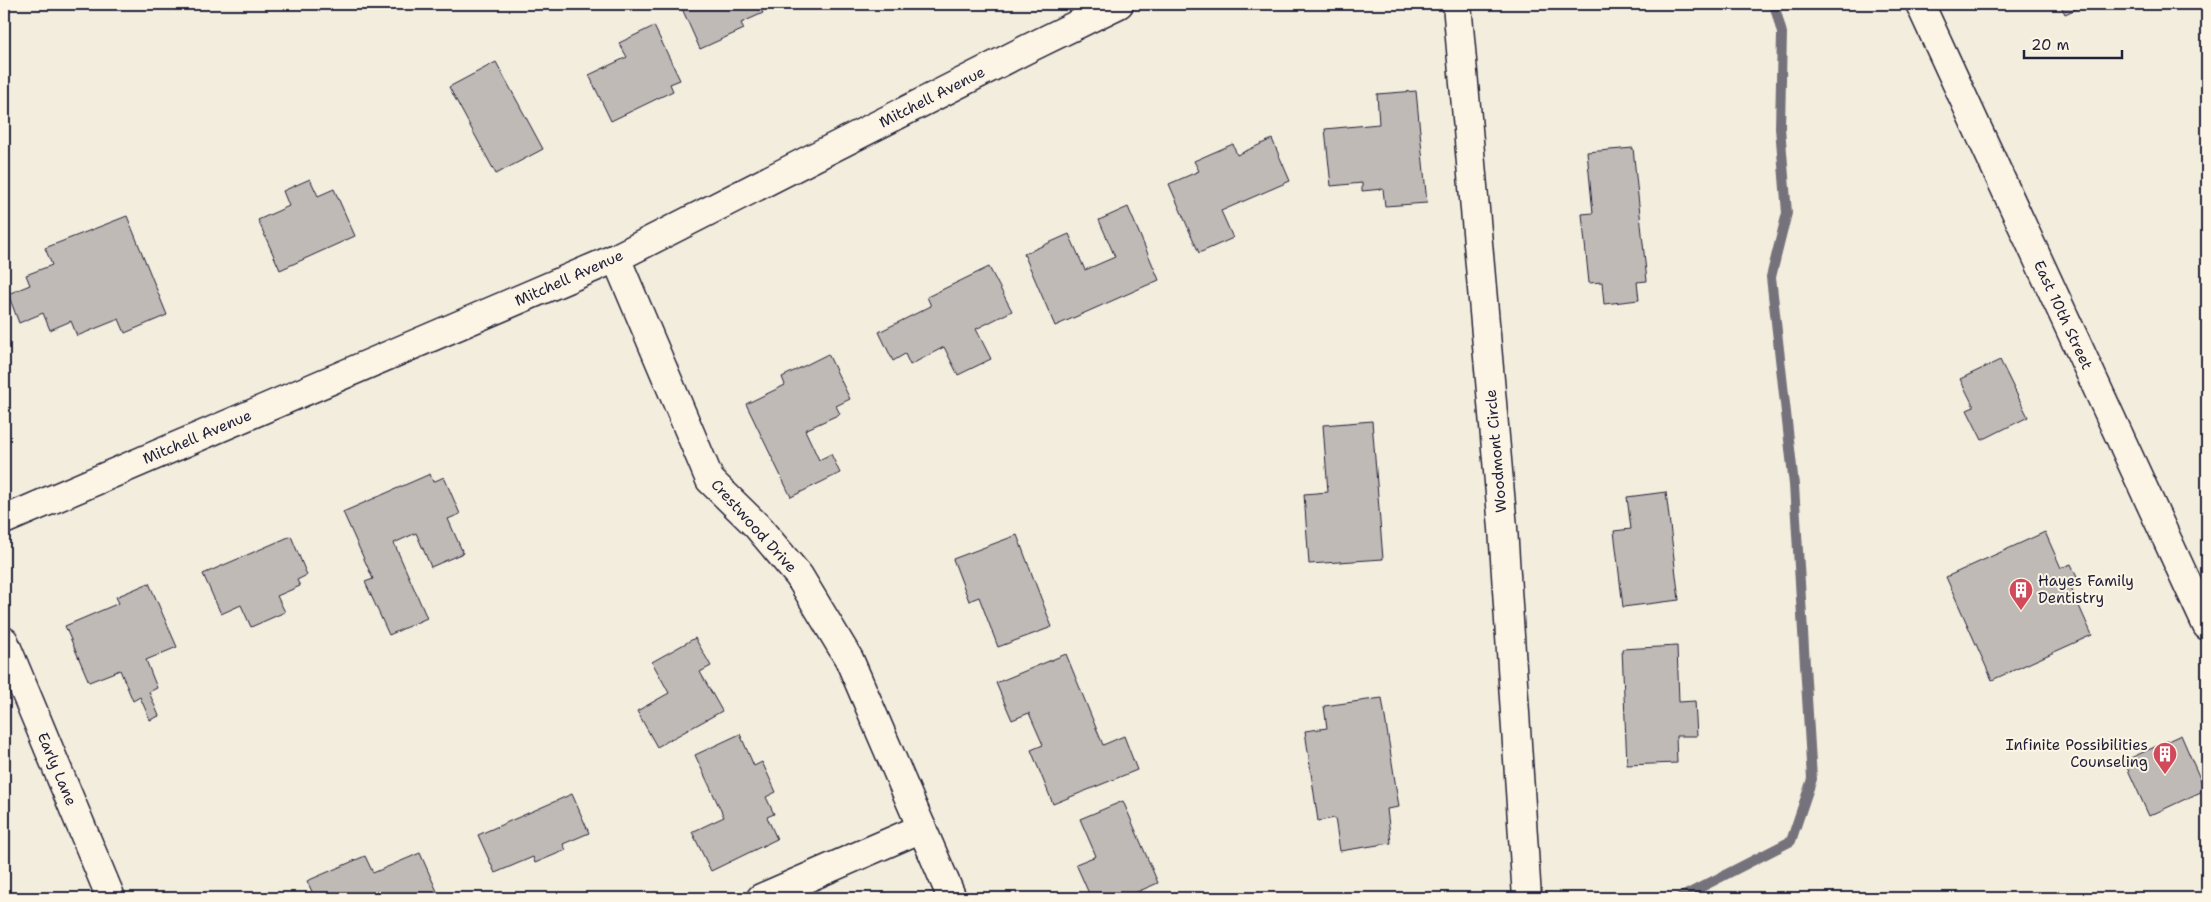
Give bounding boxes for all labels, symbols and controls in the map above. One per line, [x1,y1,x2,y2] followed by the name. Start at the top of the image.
[2024,28,2121,60] scale bar
[2031,35,2070,55] text: 20 m
[876,62,988,132] street label: Mitchell Avenue
[512,245,626,311] street label: Mitchell Avenue
[2029,257,2097,373] street label: East 10th Street
[1481,389,1511,513] street label: Woodmont Circle
[140,405,254,469] street label: Mitchell Avenue
[707,475,801,577] street label: Crestwood Drive
[2038,571,2134,608] place label: Hayes Family Dentistry
[2008,577,2034,611] building icon: Hayes Family Dentistry
[33,729,81,809] street label: Early Lane
[2006,735,2148,772] place label: Infinite Possibilities Counseling
[2152,741,2178,775] building icon: Infinite Possibilities Counseling

